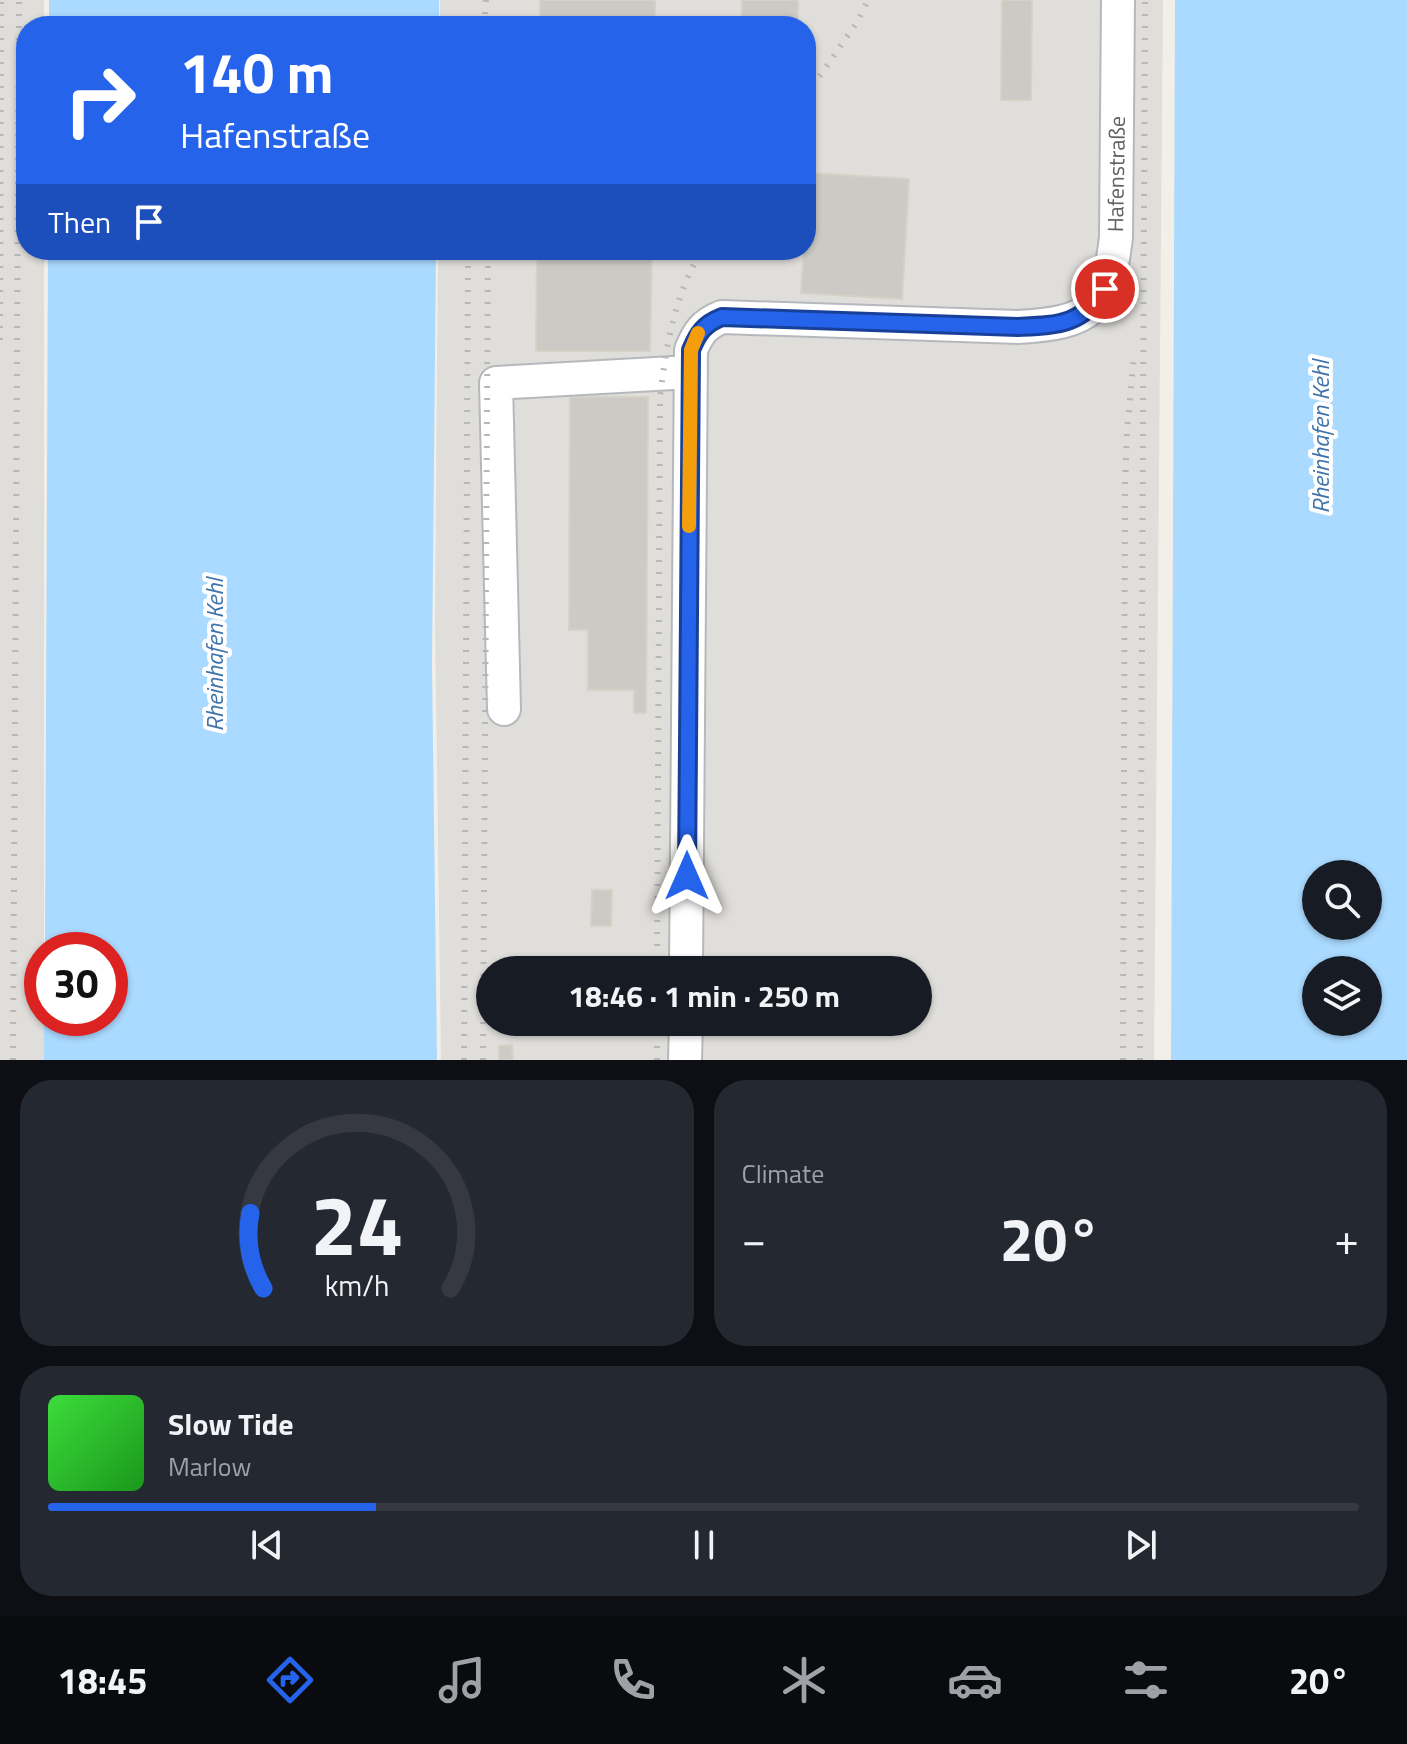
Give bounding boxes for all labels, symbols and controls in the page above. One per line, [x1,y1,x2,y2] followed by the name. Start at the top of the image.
[180,30,333,115] text: 140 m
[48,48,152,152] icon: right
[180,107,370,162] text: Hafenstraße
[1098,116,1134,232] street label: Hafenstraße
[48,199,111,245] text: Then
[127,200,171,244] icon: arrive
[1071,255,1139,323] pin
[1083,267,1127,311] icon: arrive
[1302,358,1338,514] water label: Rheinhafen Kehl
[196,576,232,732] water label: Rheinhafen Kehl
[645,834,729,918] position arrow
[1302,860,1382,1036] map controls
[1302,860,1382,940] button: search
[24,932,128,1036] speed limit sign: 30
[1302,956,1382,1036] button: layers
[568,973,840,1019] text: 18:46 · 1 min · 250 m
[742,1154,824,1193] text: Climate
[310,1161,403,1287] text: 24
[1000,1193,1101,1284] text: 20°
[742,1205,766,1272] text: −
[1334,1205,1359,1272] text: +
[324,1264,389,1307] text: km/h
[168,1401,293,1447] text: Slow Tide
[168,1447,251,1486] text: Marlow
[245,1523,289,1567] icon: previous
[682,1523,726,1567] icon: pause
[1119,1523,1163,1567] icon: next
[262,1652,318,1708] icon: directions
[434,1652,490,1708] icon: music
[605,1652,661,1708] icon: phone
[776,1652,832,1708] icon: climate
[947,1652,1003,1708] icon: car
[1118,1652,1174,1708] icon: filters
[58,1653,147,1708] text: 18:45
[1289,1653,1349,1708] text: 20°

